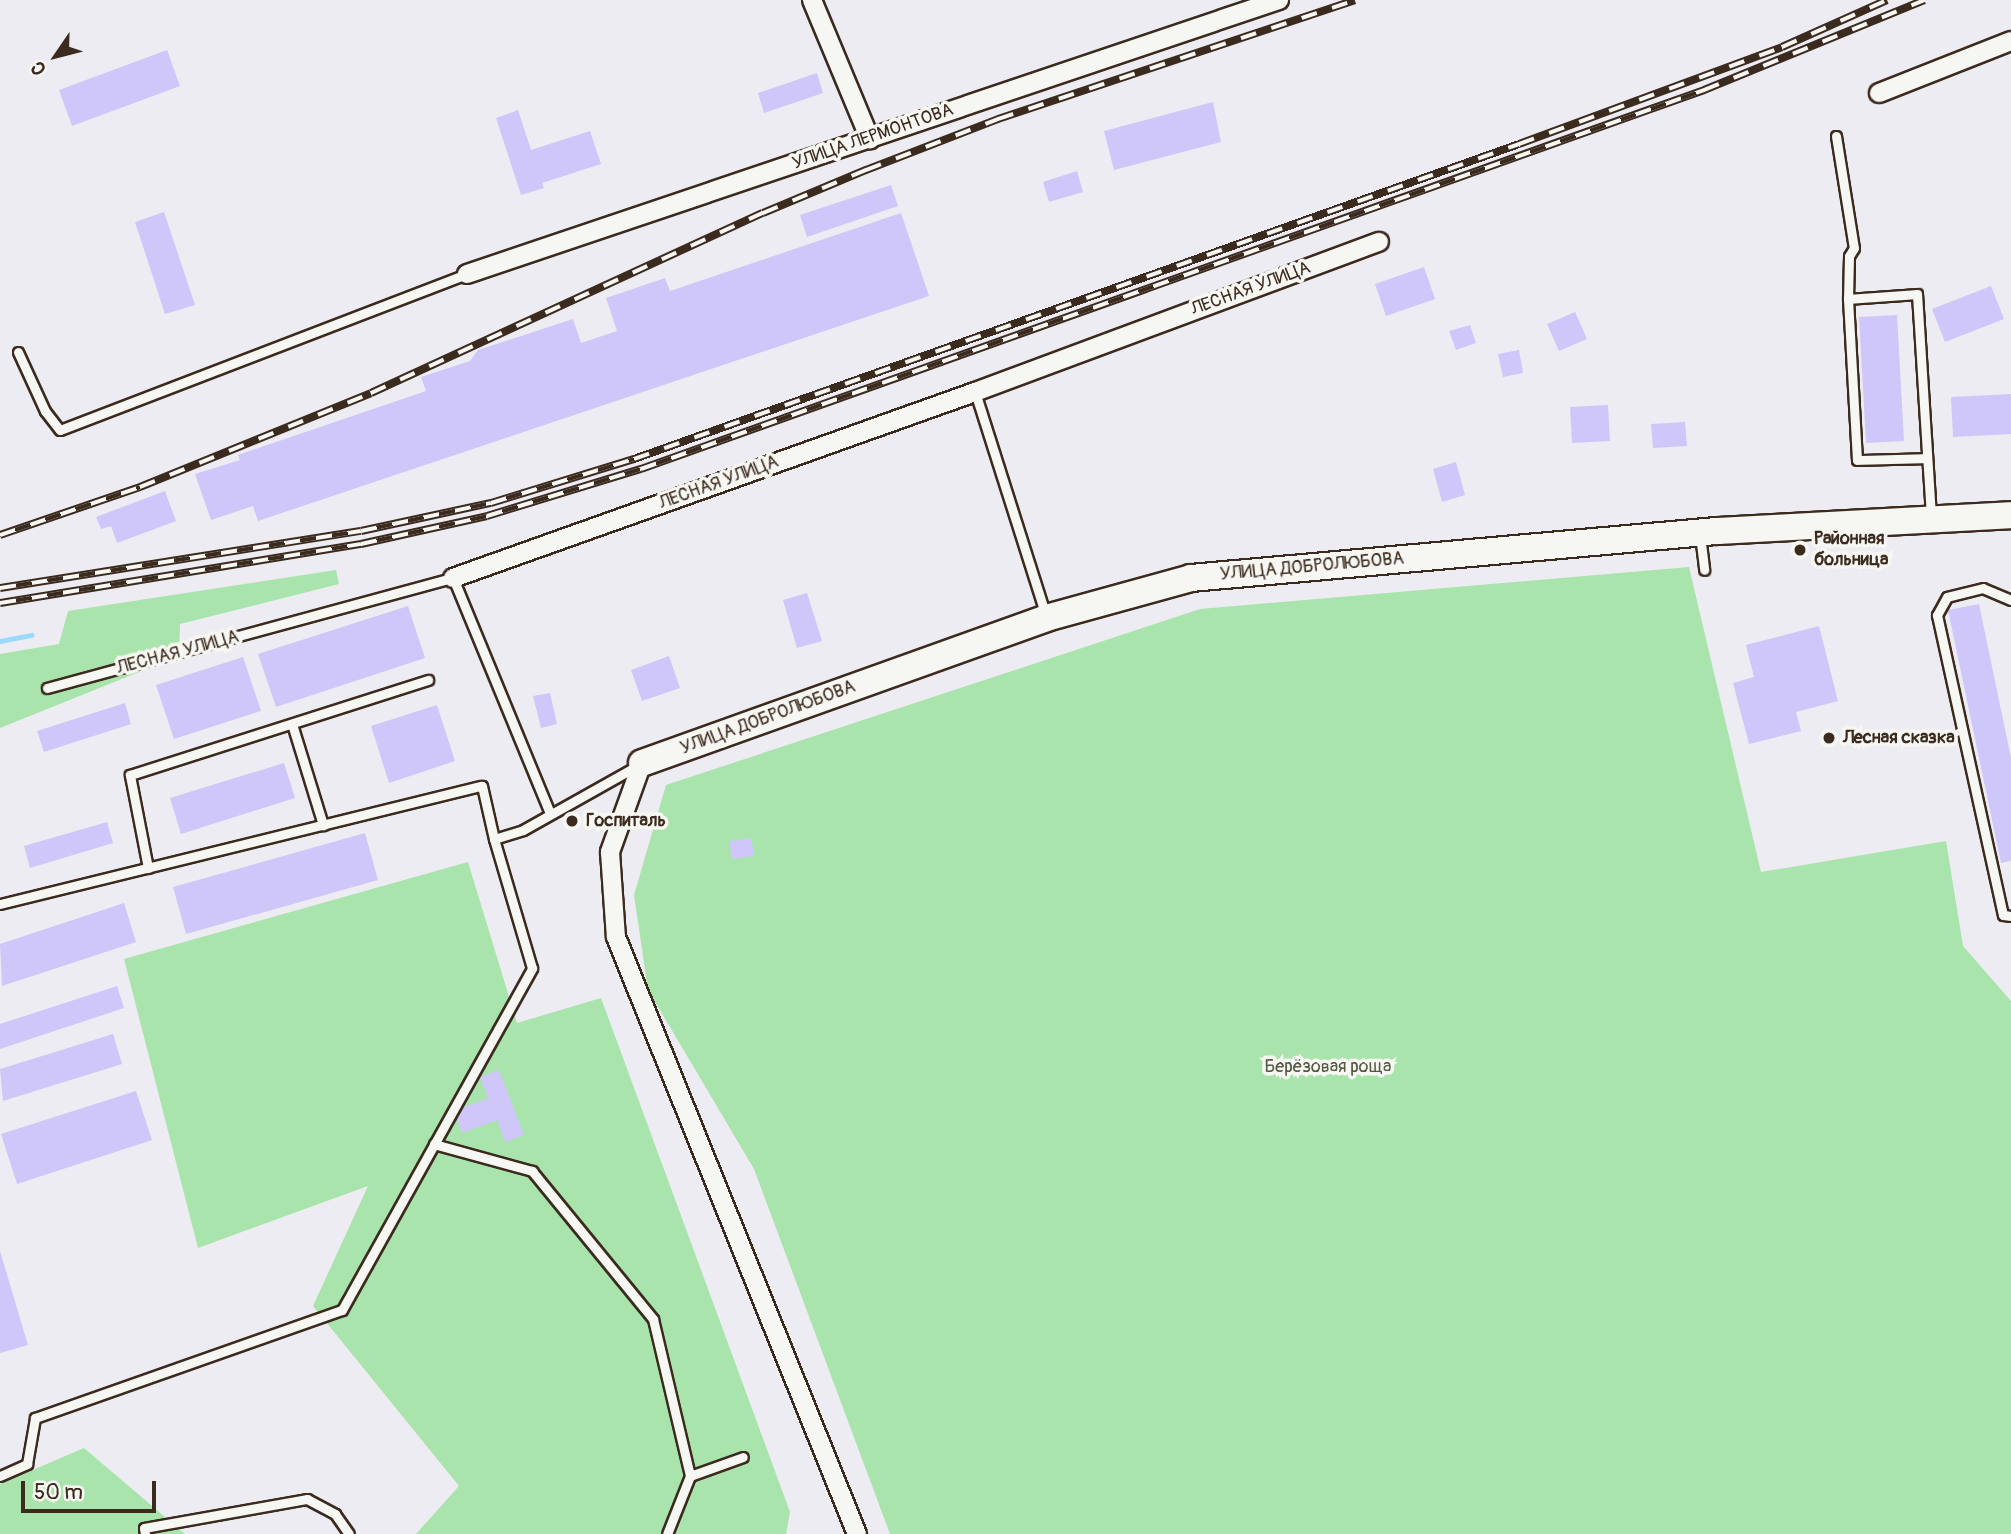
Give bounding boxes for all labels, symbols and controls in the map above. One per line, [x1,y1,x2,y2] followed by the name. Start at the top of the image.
[21,21,91,91] north arrow
[26,56,52,80] text: С
[790,99,956,175] street label: УЛИЦА ЛЕРМОНТОВА
[1188,257,1314,321] street label: ЛЕСНАЯ УЛИЦА
[656,451,782,515] street label: ЛЕСНАЯ УЛИЦА
[1814,529,1888,572] place label: Районная больница
[1792,542,1808,558] marker: Районная больница
[1219,548,1405,586] street label: УЛИЦА ДОБРОЛЮБОВА
[115,626,241,680] street label: ЛЕСНАЯ УЛИЦА
[678,676,858,760] street label: УЛИЦА ДОБРОЛЮБОВА
[1843,727,1955,749] place label: Лесная сказка
[1821,730,1837,746] marker: Лесная сказка
[586,810,666,832] place label: Госпиталь
[564,813,580,829] marker: Госпиталь
[1265,1056,1391,1078] park label: Берёзовая роща
[24,1468,159,1512] scale bar
[34,1479,83,1506] text: 50 m

